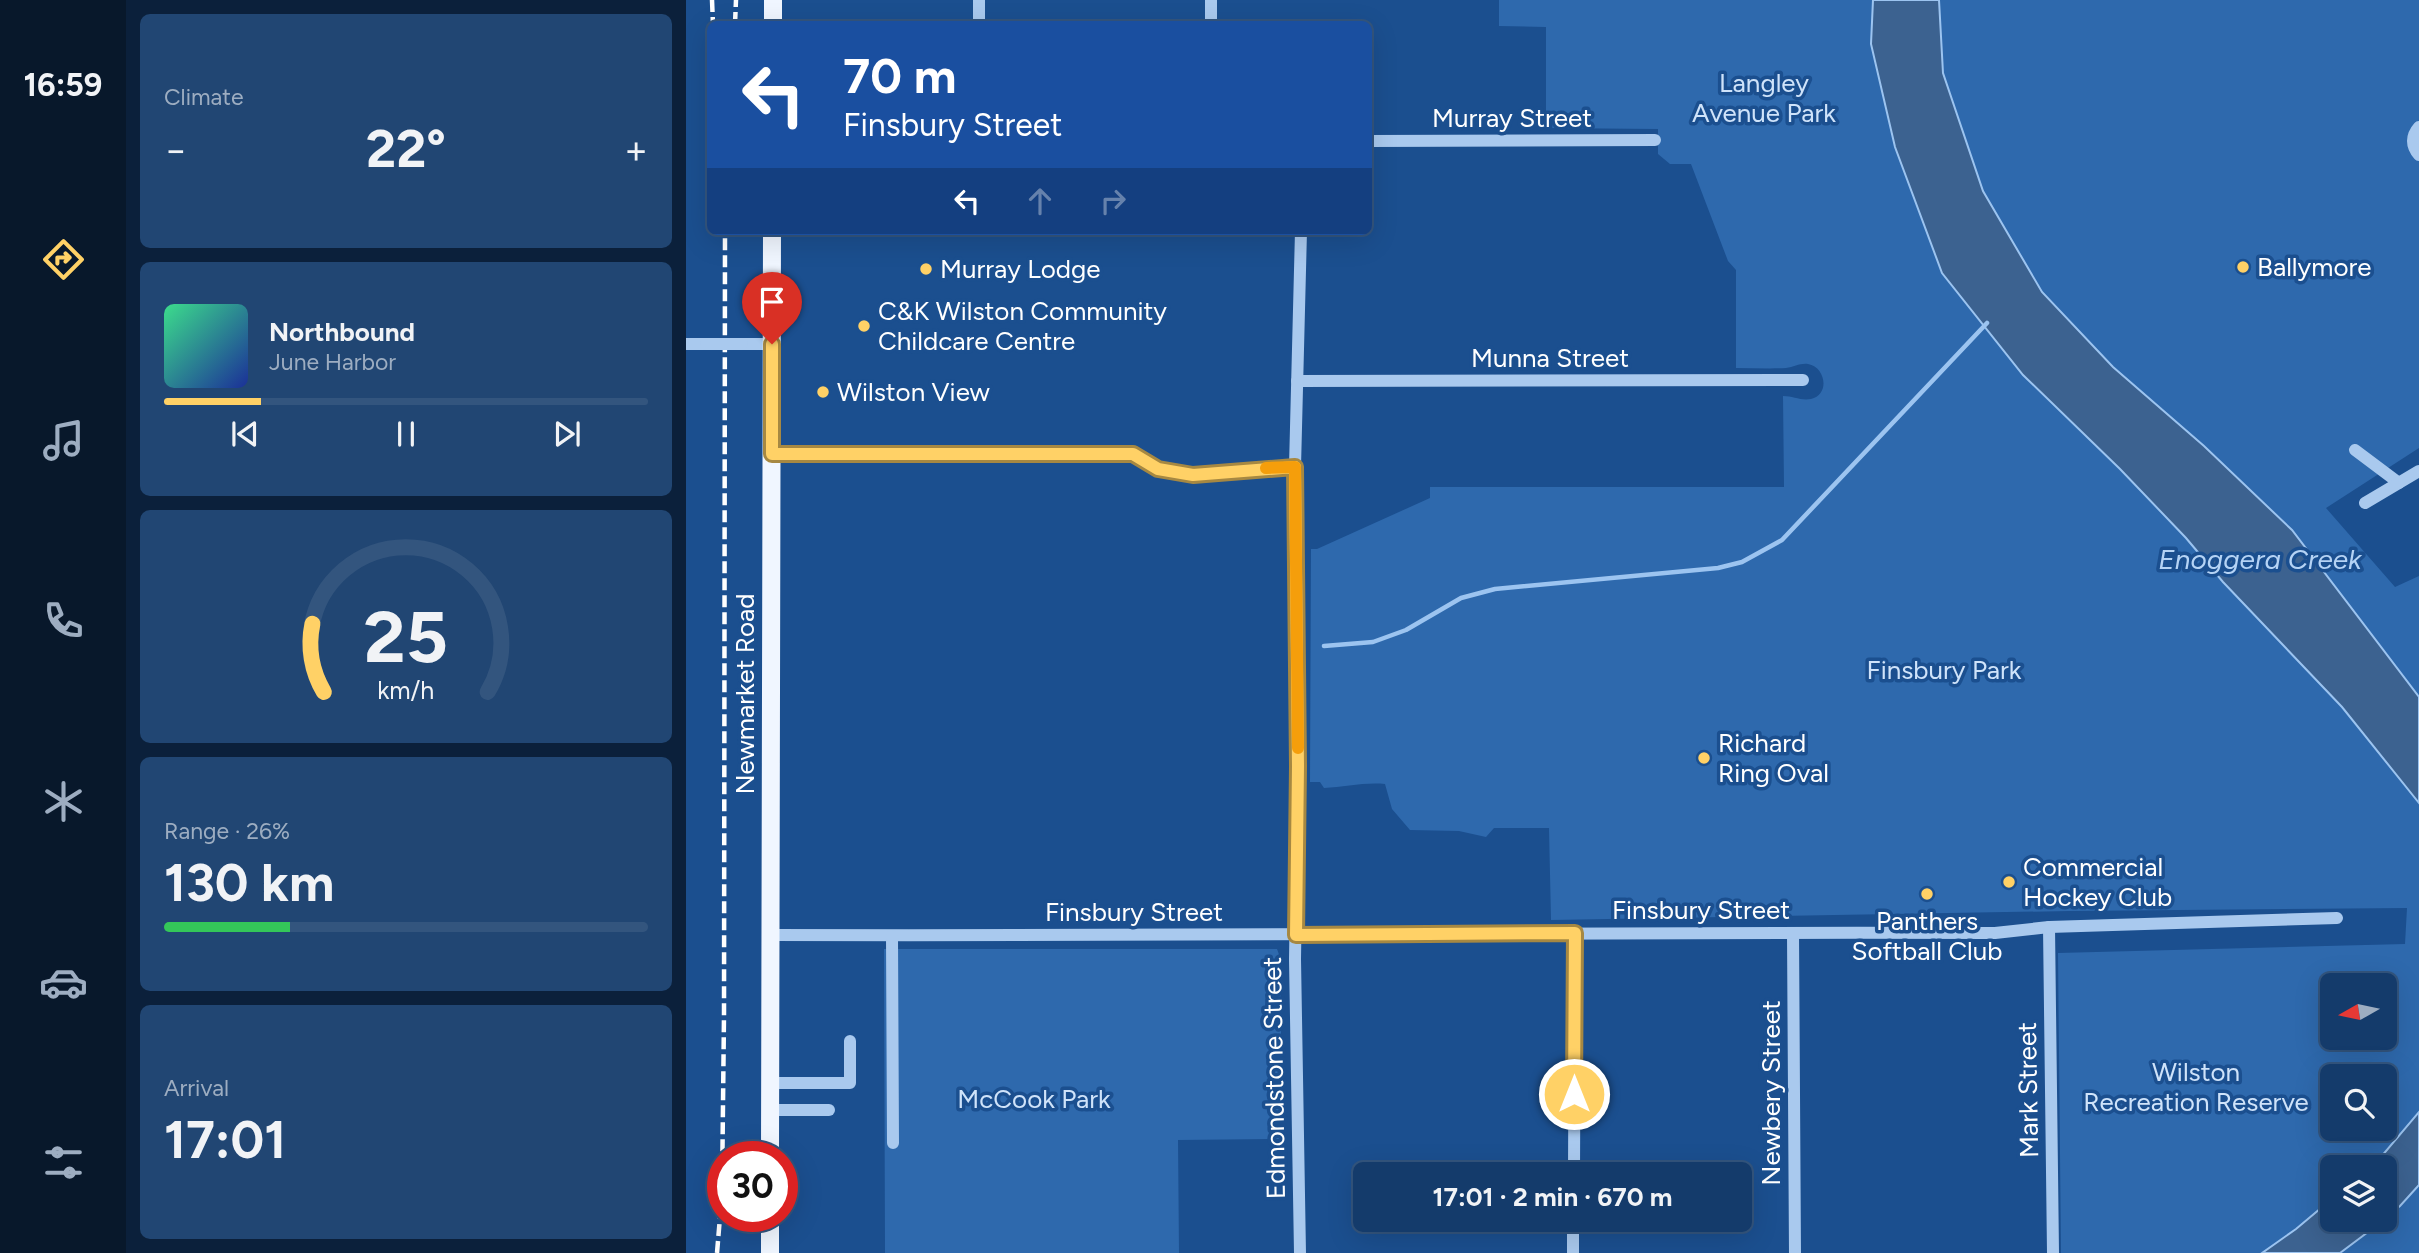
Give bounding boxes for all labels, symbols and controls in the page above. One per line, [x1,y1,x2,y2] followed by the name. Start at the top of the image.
[843,46,956,105] text: 70 m
[728,49,819,140] icon: left
[24,66,102,104] text: 16:59
[1692,67,1836,129] park label: Langley Avenue Park
[164,83,243,111] text: Climate
[1432,102,1592,134] street label: Murray Street
[843,106,1062,144] text: Finsbury Street
[366,118,446,180] text: 22°
[164,127,188,173] text: −
[624,127,648,173] text: +
[948,182,986,220] icon: left
[1021,182,1059,220] icon: ahead
[1094,182,1132,220] icon: right
[39,235,88,284] icon: directions
[2257,251,2371,283] place label: Ballymore
[940,253,1101,285] place label: Murray Lodge
[2235,259,2251,275] marker: Ballymore
[918,261,934,277] marker: Murray Lodge
[742,272,802,344] pin
[753,283,791,321] icon: arrive
[878,295,1167,357] place label: C&K Wilston Community Childcare Centre
[269,316,415,348] text: Northbound
[856,318,872,334] marker: C&K Wilston Community Childcare Centre
[1471,342,1629,374] street label: Munna Street
[269,348,396,376] text: June Harbor
[837,376,991,408] place label: Wilston View
[815,384,831,400] marker: Wilston View
[226,415,264,453] icon: previous
[387,415,425,453] icon: pause
[548,415,586,453] icon: next
[39,416,88,465] icon: music
[2158,542,2363,576] water label: Enoggera Creek
[729,593,761,795] street label: Newmarket Road
[364,594,448,681] text: 25
[39,596,88,645] icon: phone
[1867,654,2022,686] park label: Finsbury Park
[377,675,435,705] text: km/h
[1718,727,1829,789] place label: Richard Ring Oval
[1696,750,1712,766] marker: Richard Ring Oval
[39,777,88,826] icon: climate
[164,817,290,845] text: Range · 26%
[2023,851,2172,913] place label: Commercial Hockey Club
[164,852,334,914] text: 130 km
[2001,874,2017,890] marker: Commercial Hockey Club
[1919,886,1935,902] marker: Panthers Softball Club
[1612,894,1790,926] street label: Finsbury Street
[1045,896,1223,928] street label: Finsbury Street
[1851,905,2003,967] place label: Panthers Softball Club
[1256,956,1292,1199] street label: Edmondstone Street
[39,958,88,1007] icon: car
[2320,973,2398,1050] north arrow
[2320,973,2397,1232] map controls
[1755,1000,1787,1186] street label: Newbery Street
[2011,1022,2045,1158] street label: Mark Street
[2083,1056,2309,1118] park label: Wilston Recreation Reserve
[1537,1057,1611,1131] position arrow
[2320,1064,2397,1141] button: search
[164,1074,229,1102] text: Arrival
[957,1083,1111,1115] park label: McCook Park
[164,1109,286,1171] text: 17:01
[39,1138,88,1187] icon: filters
[707,1141,798,1232] speed limit sign: 30
[2320,1155,2397,1232] button: layers
[1432,1181,1673,1213] text: 17:01 · 2 min · 670 m

